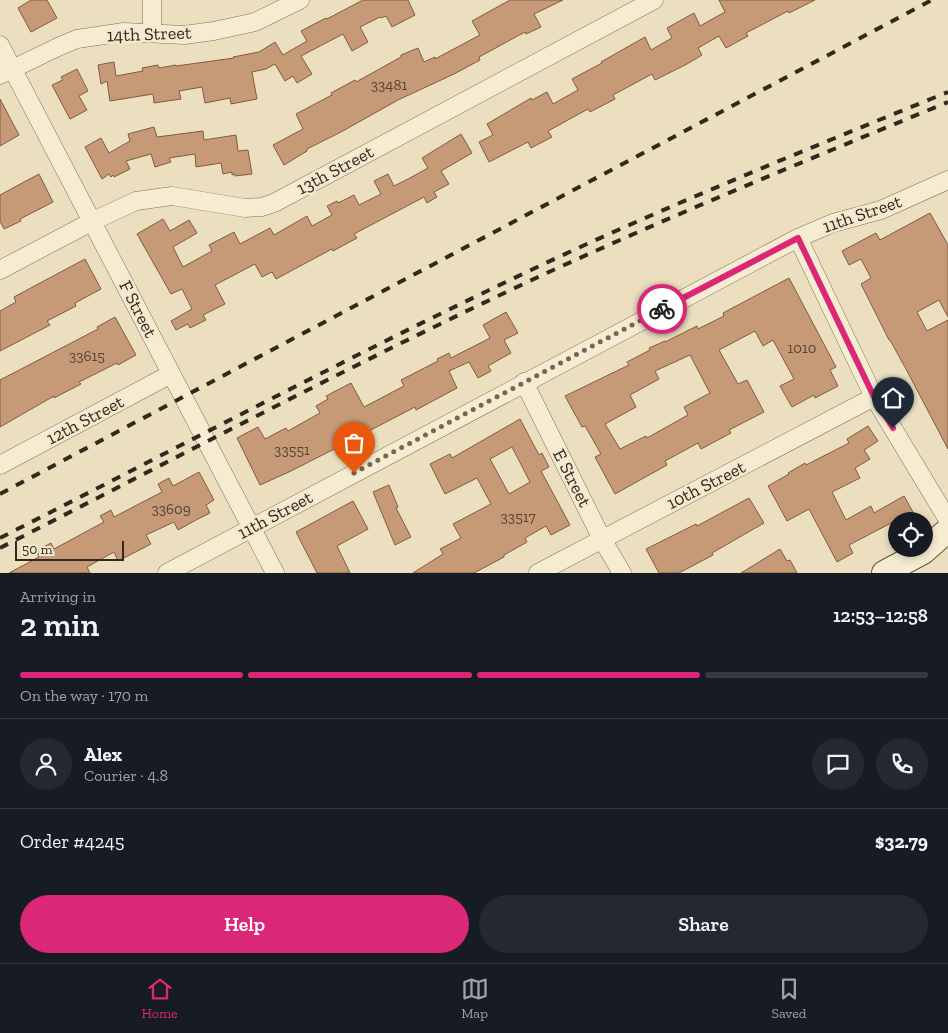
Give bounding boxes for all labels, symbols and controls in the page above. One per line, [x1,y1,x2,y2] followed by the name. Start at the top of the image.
[106,22,192,46] street label: 14th Street
[371,76,408,94] house number: 33481
[293,140,377,199] street label: 13th Street
[820,190,905,238] street label: 11th Street
[114,277,162,342] street label: F Street
[637,284,687,334] courier
[648,295,676,323] icon: bike
[788,339,816,357] house number: 1010
[69,347,105,365] house number: 33615
[872,377,914,428] pin
[879,384,907,412] icon: home
[43,390,128,449] street label: 12th Street
[333,422,375,473] pin
[340,429,368,457] icon: bag
[274,441,310,459] house number: 33551
[548,445,596,511] street label: E Street
[663,456,749,514] street label: 10th Street
[234,486,317,544] street label: 11th Street
[151,500,191,518] house number: 33609
[501,508,535,526] house number: 33517
[888,512,933,557] map controls
[888,512,933,557] button: locate
[15,538,124,561] scale bar
[22,541,53,558] text: 50 m
[20,587,96,606] text: Arriving in
[833,604,928,627] text: 12:53–12:58
[20,606,99,644] text: 2 min
[20,686,148,705] text: On the way · 170 m
[20,738,72,790] button: person
[812,738,864,790] button: chat
[876,738,928,790] button: phone
[84,743,122,766] text: Alex
[84,766,168,785] text: Courier · 4.8
[20,830,124,853] text: Order #4245
[875,830,928,853] text: $32.79
[20,895,469,953] button: Help
[479,895,928,953] button: Share
[141,975,178,1022] tab: Home
[461,975,489,1022] tab: Map
[771,975,807,1022] tab: Saved

